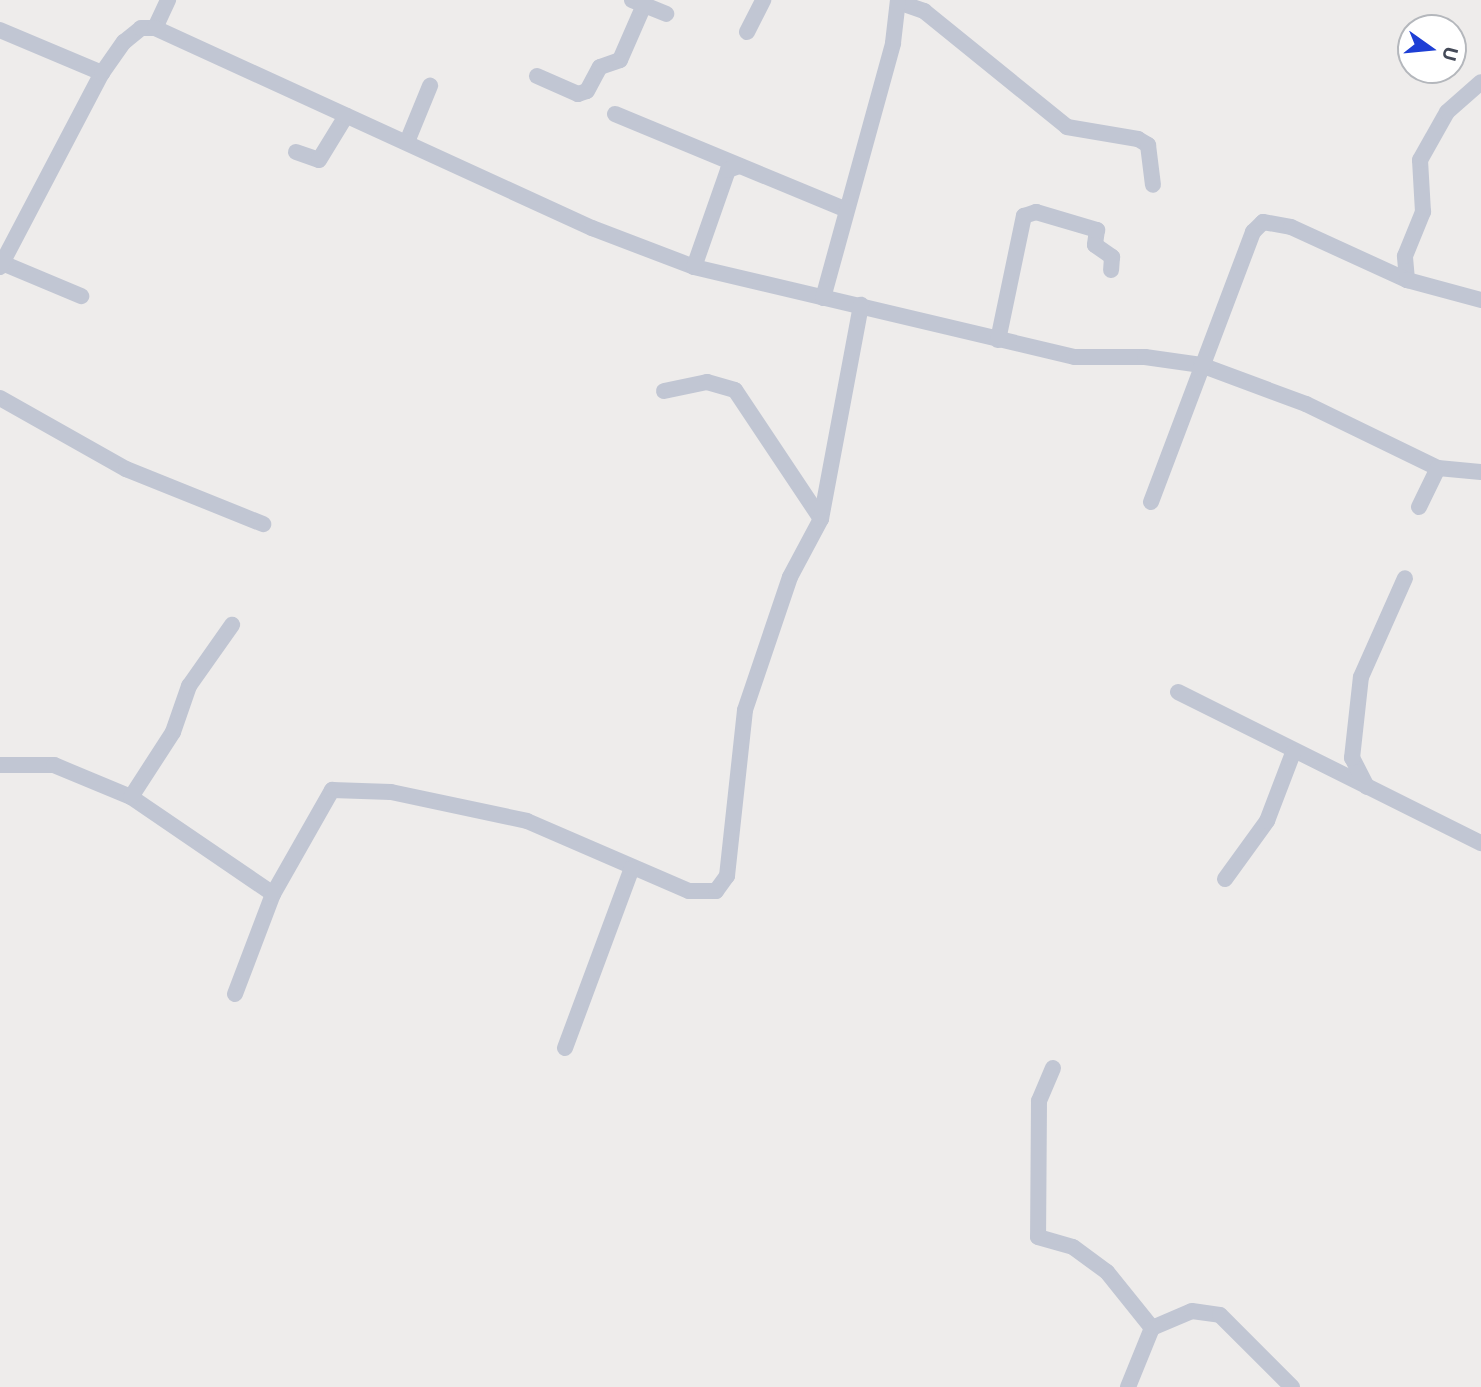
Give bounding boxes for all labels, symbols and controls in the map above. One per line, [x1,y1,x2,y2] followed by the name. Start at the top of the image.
[1397,14,1467,84] north arrow
[1436,44,1465,64] text: U

